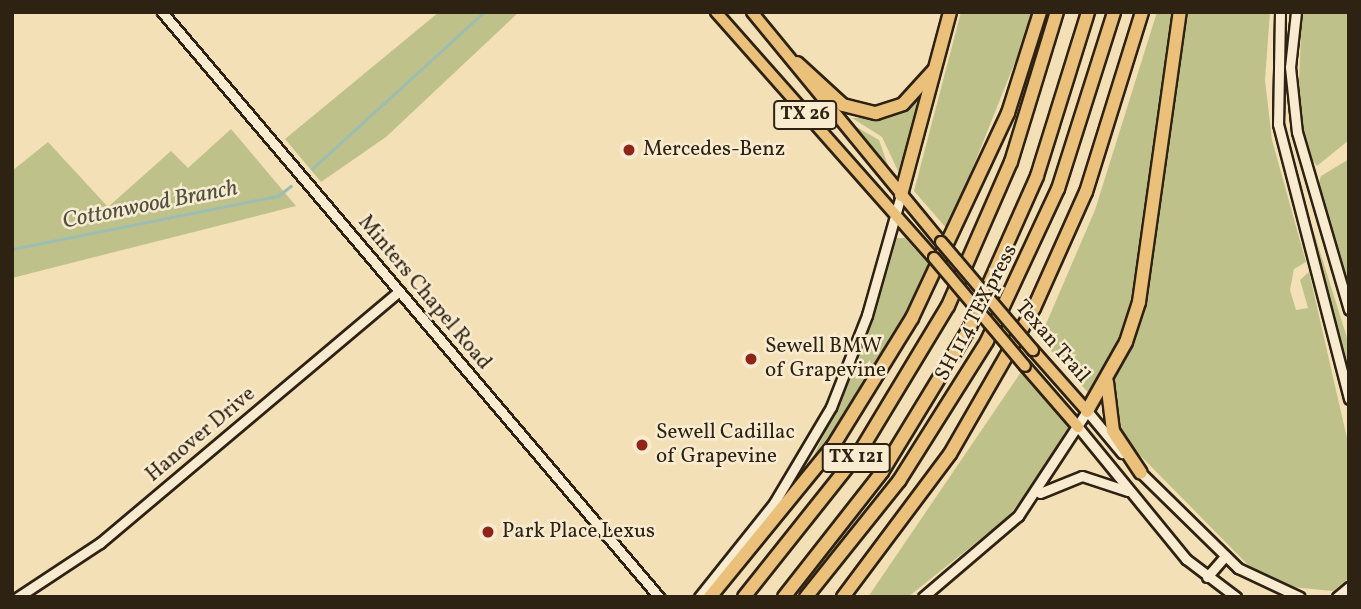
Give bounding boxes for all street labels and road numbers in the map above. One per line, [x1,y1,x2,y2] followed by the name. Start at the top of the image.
[772,99,838,130] road number: TX 26
[352,211,496,375] street label: Minters Chapel Road
[930,240,1024,386] street label: SH 114 TEXpress
[1009,295,1095,389] street label: Texan Trail
[141,382,261,488] street label: Hanover Drive
[821,442,891,474] road number: TX 121

